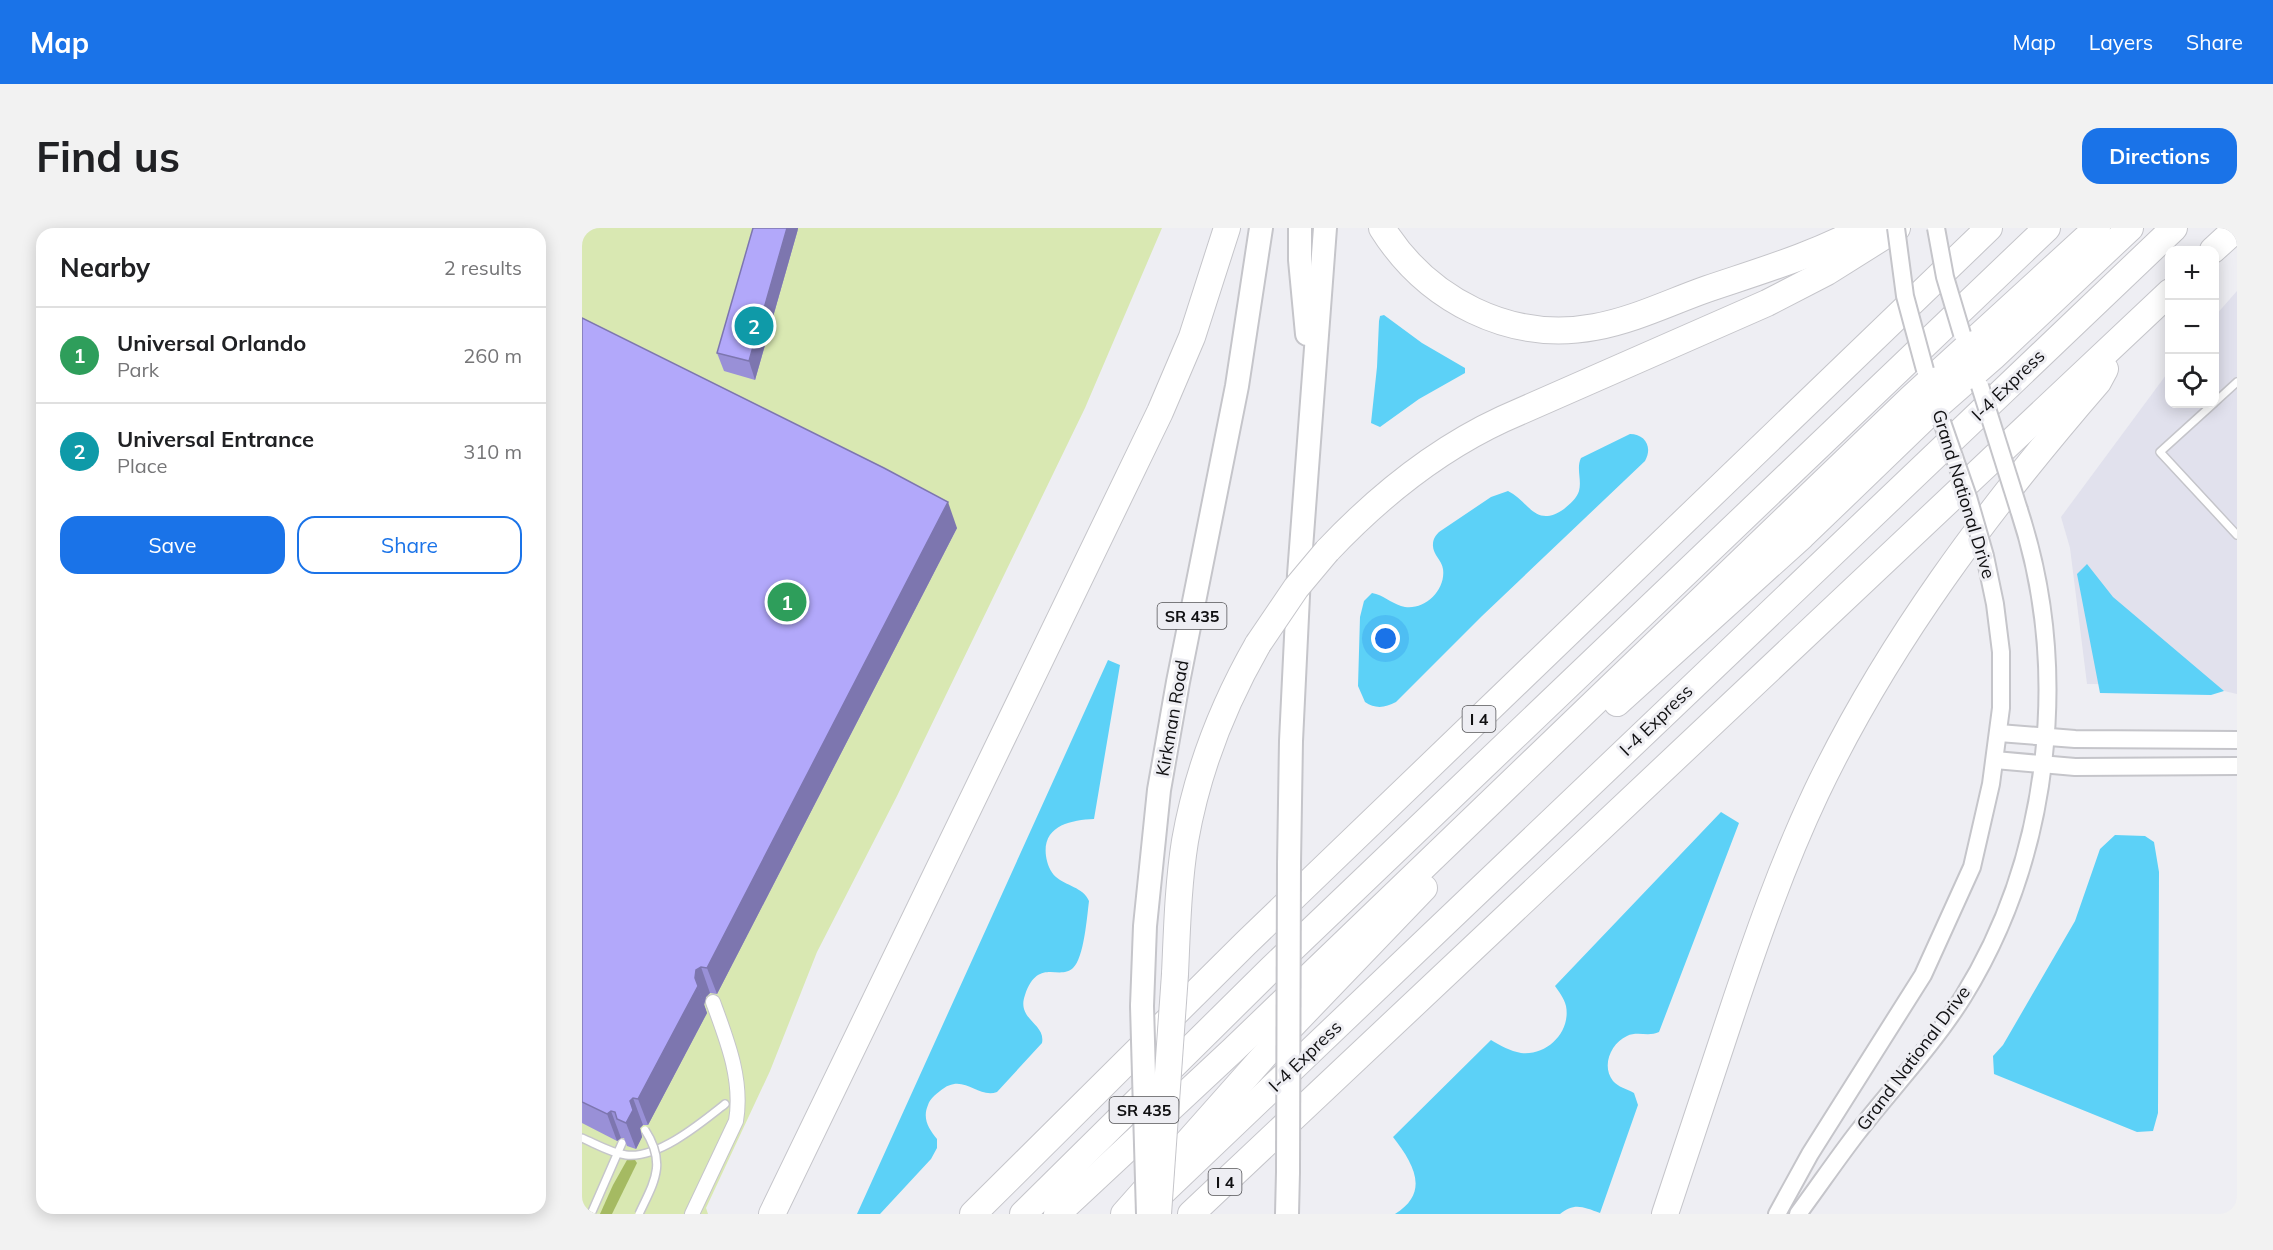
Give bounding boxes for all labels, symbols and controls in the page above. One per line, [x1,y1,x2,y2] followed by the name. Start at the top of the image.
[30,25,89,60] text: Map
[2013,29,2056,55] text: Map
[2089,29,2153,55] text: Layers
[2186,29,2243,55] text: Share
[2082,128,2237,184] button: Directions
[36,130,180,183] text: Find us
[2165,246,2219,408] map controls
[2165,246,2219,300] button: +
[60,251,150,284] text: Nearby
[444,255,522,280] text: 2 results
[2165,300,2219,354] button: −
[734,304,774,348] pin: 2
[117,329,306,357] text: Universal Orlando
[74,343,86,368] text: 1
[463,343,522,368] text: 260 m
[1967,344,2049,426] street label: I-4 Express
[2165,354,2219,408] button: locate
[117,357,159,382] text: Park
[1927,407,2001,581] street label: Grand National Drive
[117,425,314,453] text: Universal Entrance
[74,439,86,464] text: 2
[463,439,522,464] text: 310 m
[117,453,167,478] text: Place
[60,516,285,574] button: Save
[297,516,522,574] button: Share
[768,580,806,625] pin: 1
[1158,603,1226,629] road number: SR 435
[1371,624,1400,653] your location
[1150,658,1194,778] street label: Kirkman Road
[1615,679,1697,761] street label: I-4 Express
[1462,706,1496,732] road number: I 4
[1851,981,1975,1135] street label: Grand National Drive
[1264,1015,1346,1097] street label: I-4 Express
[1110,1097,1178,1123] road number: SR 435
[1208,1169,1242,1195] road number: I 4

